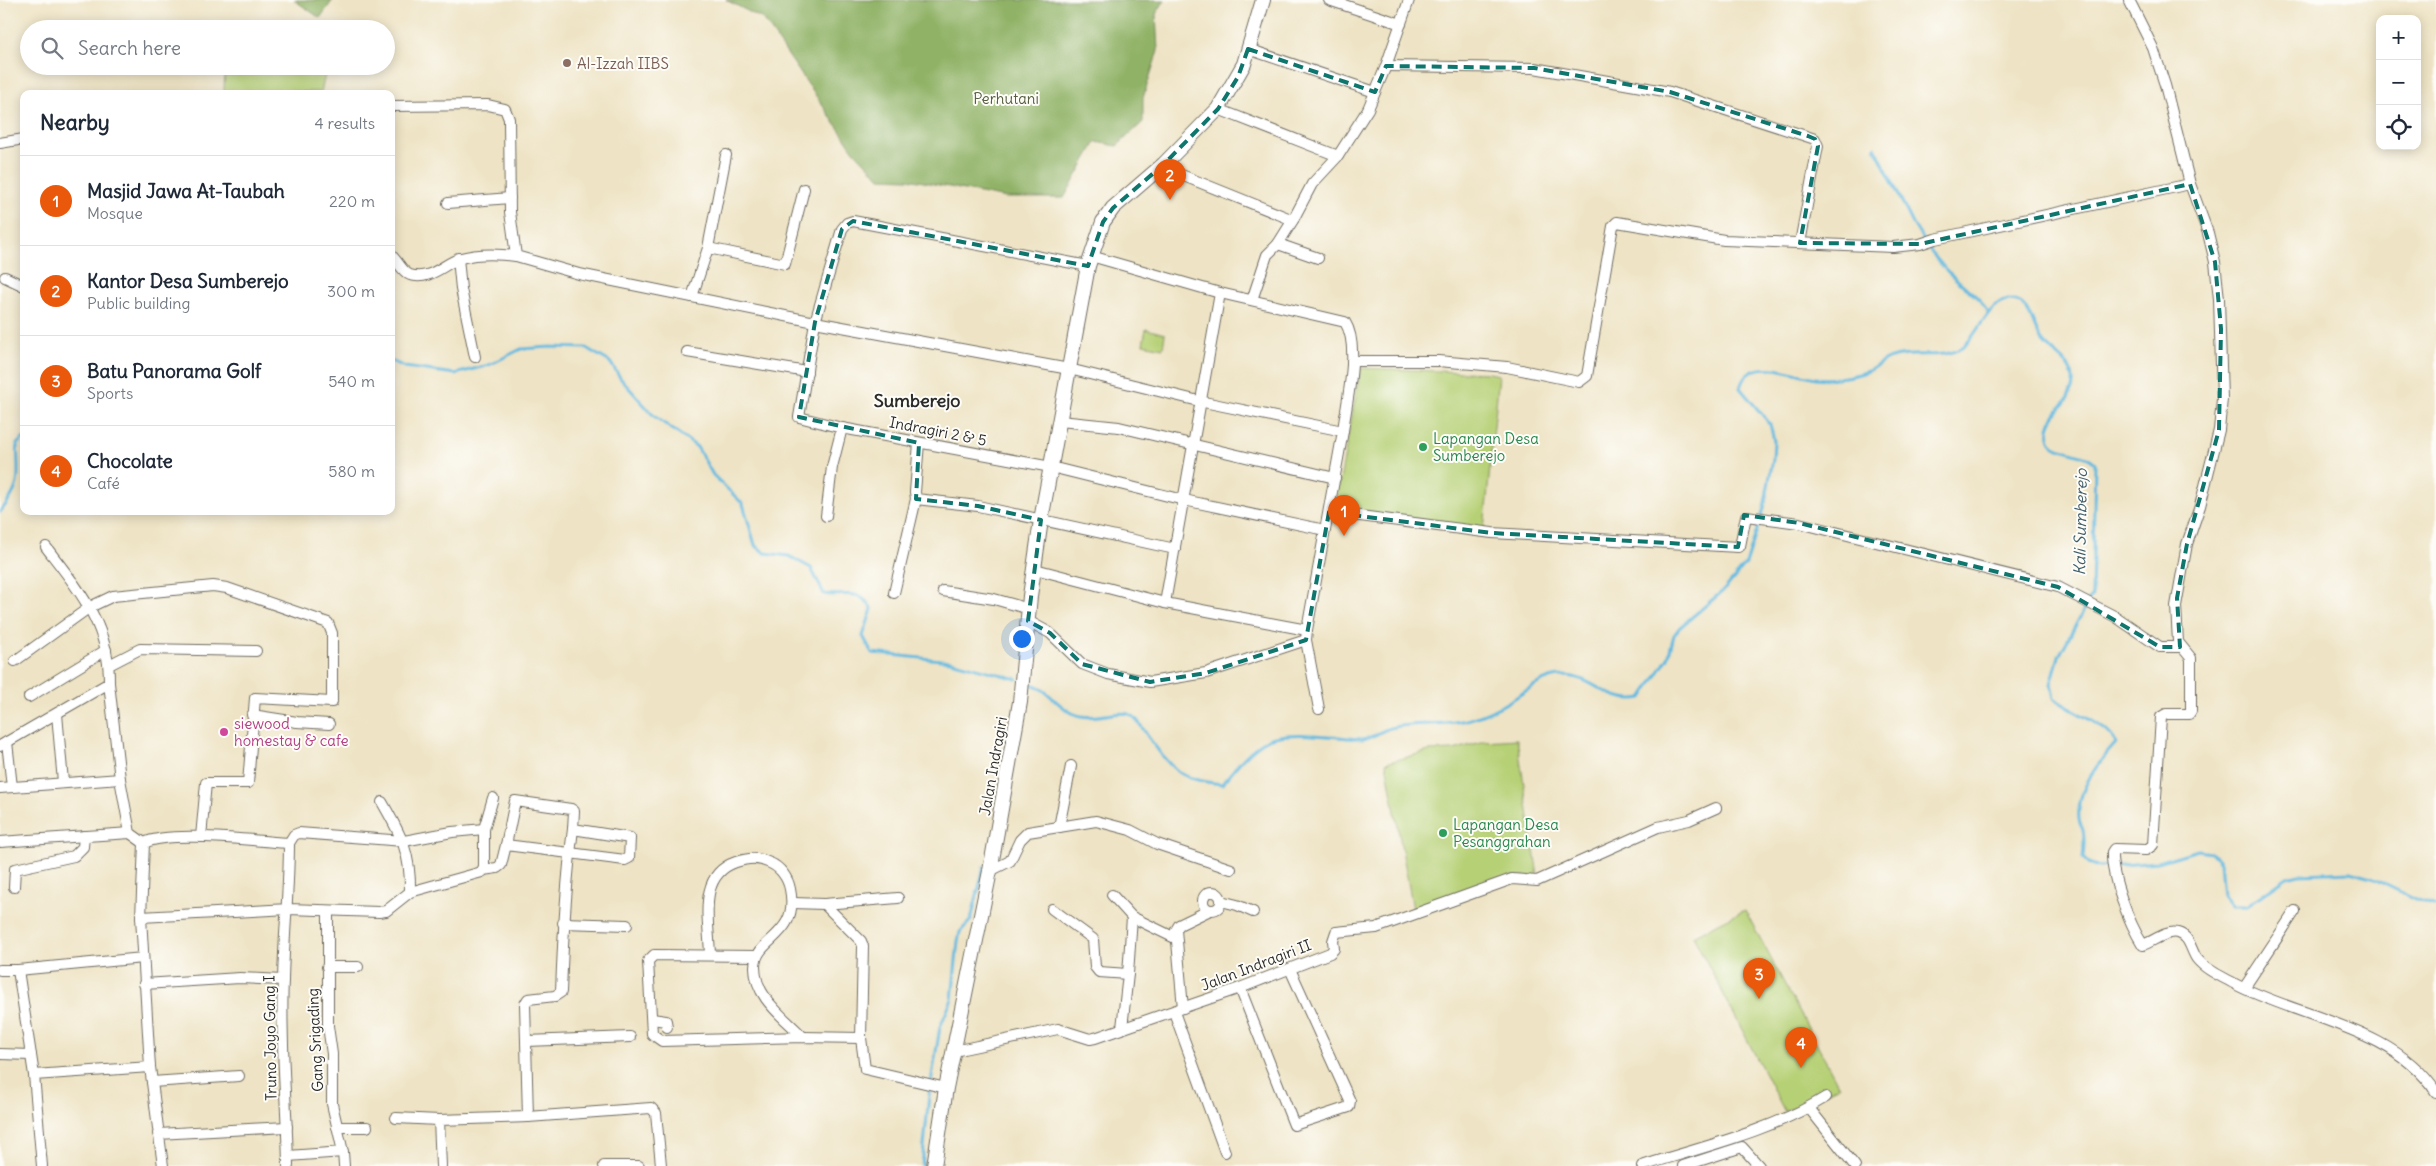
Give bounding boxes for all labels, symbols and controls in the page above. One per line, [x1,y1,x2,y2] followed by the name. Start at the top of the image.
[2376,15,2421,150] map controls
[2376,15,2421,60] button: +
[20,20,395,75] search box
[38,34,66,62] icon: search
[78,36,181,60] text: Search here
[577,54,669,73] place label: Al-Izzah IIBS
[561,57,573,69] marker: Al-Izzah IIBS
[2376,60,2421,105] button: −
[973,89,1039,108] park label: Perhutani
[2376,105,2421,150] button: locate
[40,109,110,136] text: Nearby
[314,113,375,133] text: 4 results
[1154,159,1186,200] pin: 2
[87,179,285,203] text: Masjid Jawa At-Taubah
[53,191,59,211] text: 1
[329,191,375,211] text: 220 m
[87,203,143,223] text: Mosque
[87,269,289,293] text: Kantor Desa Sumberejo
[52,281,60,301] text: 2
[327,281,375,301] text: 300 m
[87,293,190,313] text: Public building
[87,359,261,383] text: Batu Panorama Golf
[51,371,61,391] text: 3
[328,371,375,391] text: 540 m
[87,383,133,403] text: Sports
[874,389,960,412] district label: Sumberejo
[888,412,988,450] street label: Indragiri 2 & 5
[1433,429,1539,465] place label: Lapangan Desa Sumberejo
[1417,441,1429,453] marker: Lapangan Desa Sumberejo
[87,449,173,473] text: Chocolate
[51,461,61,481] text: 4
[328,461,375,481] text: 580 m
[2069,467,2091,576] water label: Kali Sumberejo
[87,473,120,493] text: Café
[1328,495,1360,536] pin: 1
[1009,626,1035,652] your location
[234,714,349,750] place label: siewood homestay & cafe
[975,715,1011,817] street label: Jalan Indragiri
[218,726,230,738] marker: siewood homestay & cafe
[1453,815,1559,851] place label: Lapangan Desa Pesanggrahan
[1437,827,1449,839] marker: Lapangan Desa Pesanggrahan
[1198,935,1314,995] street label: Jalan Indragiri II
[1743,958,1775,999] pin: 3
[259,975,281,1101] street label: Truno Joyo Gang I
[303,988,327,1092] street label: Gang Srigading
[1785,1027,1817,1068] pin: 4

